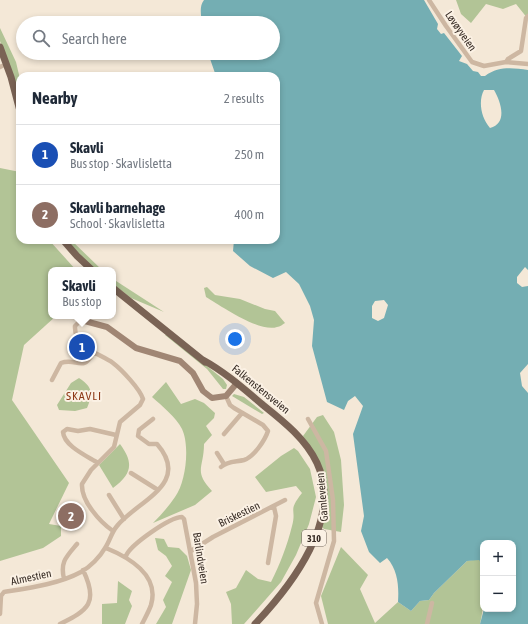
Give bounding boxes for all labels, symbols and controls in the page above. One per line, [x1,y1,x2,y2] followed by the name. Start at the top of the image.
[443,9,479,53] street label: Løvøyveien
[16,16,280,60] search box
[30,27,52,49] icon: search
[62,30,127,47] text: Search here
[32,88,78,108] text: Nearby
[224,91,264,106] text: 2 results
[70,139,103,156] text: Skavli
[42,147,48,162] text: 1
[235,147,264,162] text: 250 m
[70,156,172,171] text: Bus stop · Skavlisletta
[70,199,165,216] text: Skavli barnehage
[42,207,48,222] text: 2
[235,207,264,222] text: 400 m
[70,216,165,231] text: School · Skavlisletta
[48,267,116,319] popup
[62,277,96,294] text: Skavli
[62,294,102,309] text: Bus stop
[225,329,245,349] your location
[69,332,95,362] pin: 1
[230,362,292,416] street label: Falkenstensveien
[66,389,102,403] district label: SKAVLI
[314,472,330,522] street label: Gamleveien
[216,499,262,529] street label: Briskestien
[58,501,84,531] pin: 2
[302,530,326,546] road number: 310
[191,531,211,585] street label: Barlindveien
[480,540,516,612] map controls
[480,540,516,576] button: +
[10,567,52,587] street label: Almestien
[480,576,516,612] button: −

